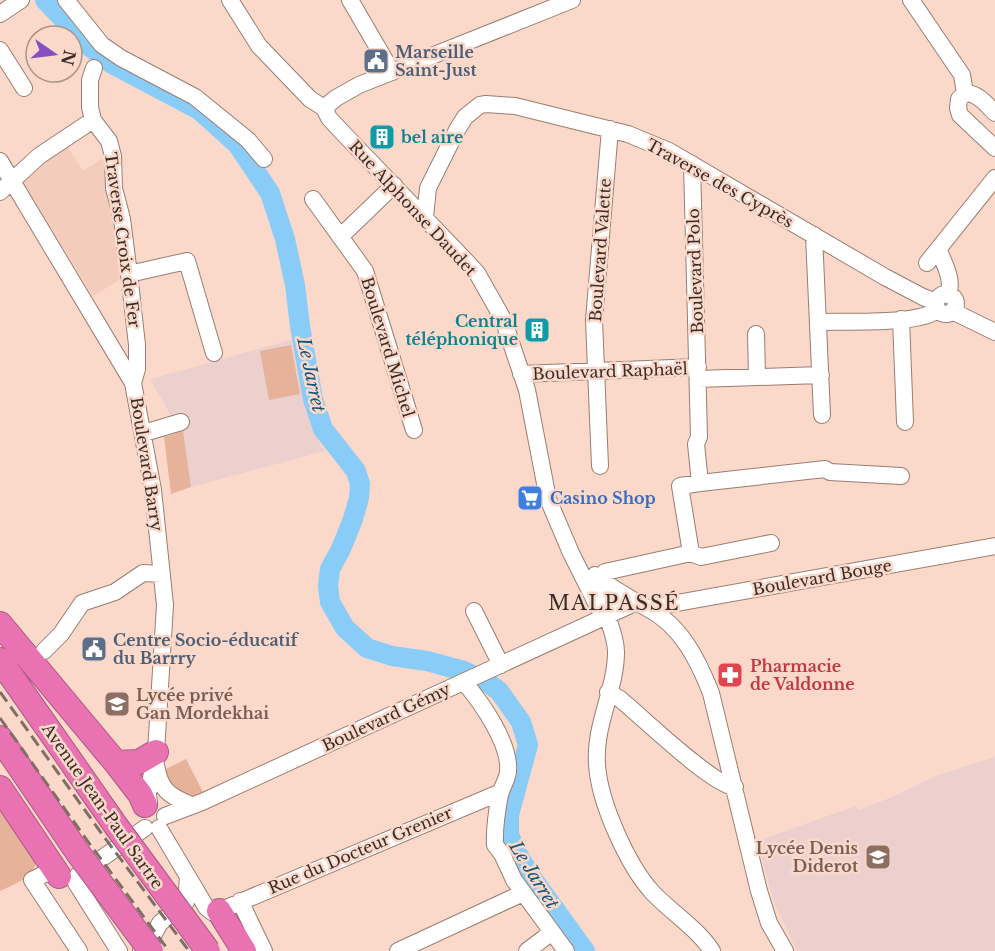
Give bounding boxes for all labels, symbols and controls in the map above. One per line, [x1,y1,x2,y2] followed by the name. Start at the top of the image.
[24,24,84,84] north arrow
[395,42,478,80] place label: Marseille Saint-Just
[361,46,391,76] public building icon: Marseille Saint-Just
[57,48,80,67] text: N
[367,122,397,152] building icon: bel aire
[400,127,463,147] place label: bel aire
[643,134,797,232] street label: Traverse des Cyprès
[345,136,481,280] street label: Rue Alphonse Daudet
[101,151,145,329] street label: Traverse Croix de Fer
[585,178,615,322] street label: Boulevard Valette
[683,208,707,334] street label: Boulevard Polo
[357,274,419,420] street label: Boulevard Michel
[405,311,518,349] place label: Central téléphonique
[522,315,552,345] building icon: Central téléphonique
[292,335,330,415] water label: Le Jarret
[532,358,688,384] street label: Boulevard Raphaël
[127,395,168,533] street label: Boulevard Barry
[515,483,545,513] supermarket icon: Casino Shop
[550,488,656,508] place label: Casino Shop
[751,555,893,599] street label: Boulevard Bouge
[548,590,680,615] district label: MALPASSÉ
[113,630,300,668] place label: Centre Socio-éducatif du Barrry
[79,634,109,664] public building icon: Centre Socio-éducatif du Barrry
[750,656,855,694] place label: Pharmacie de Valdonne
[715,660,745,690] pharmacy icon: Pharmacie de Valdonne
[319,678,454,755] street label: Boulevard Gémy
[136,685,269,723] place label: Lycée privé Gan Mordekhai
[102,689,132,719] school or university icon: Lycée privé Gan Mordekhai
[38,719,168,893] street label: Avenue Jean-Paul Sartre
[265,802,455,898] street label: Rue du Docteur Grenier
[504,836,564,913] water label: Le Jarret
[756,838,859,876] place label: Lycée Denis Diderot
[863,842,893,872] school or university icon: Lycée Denis Diderot

